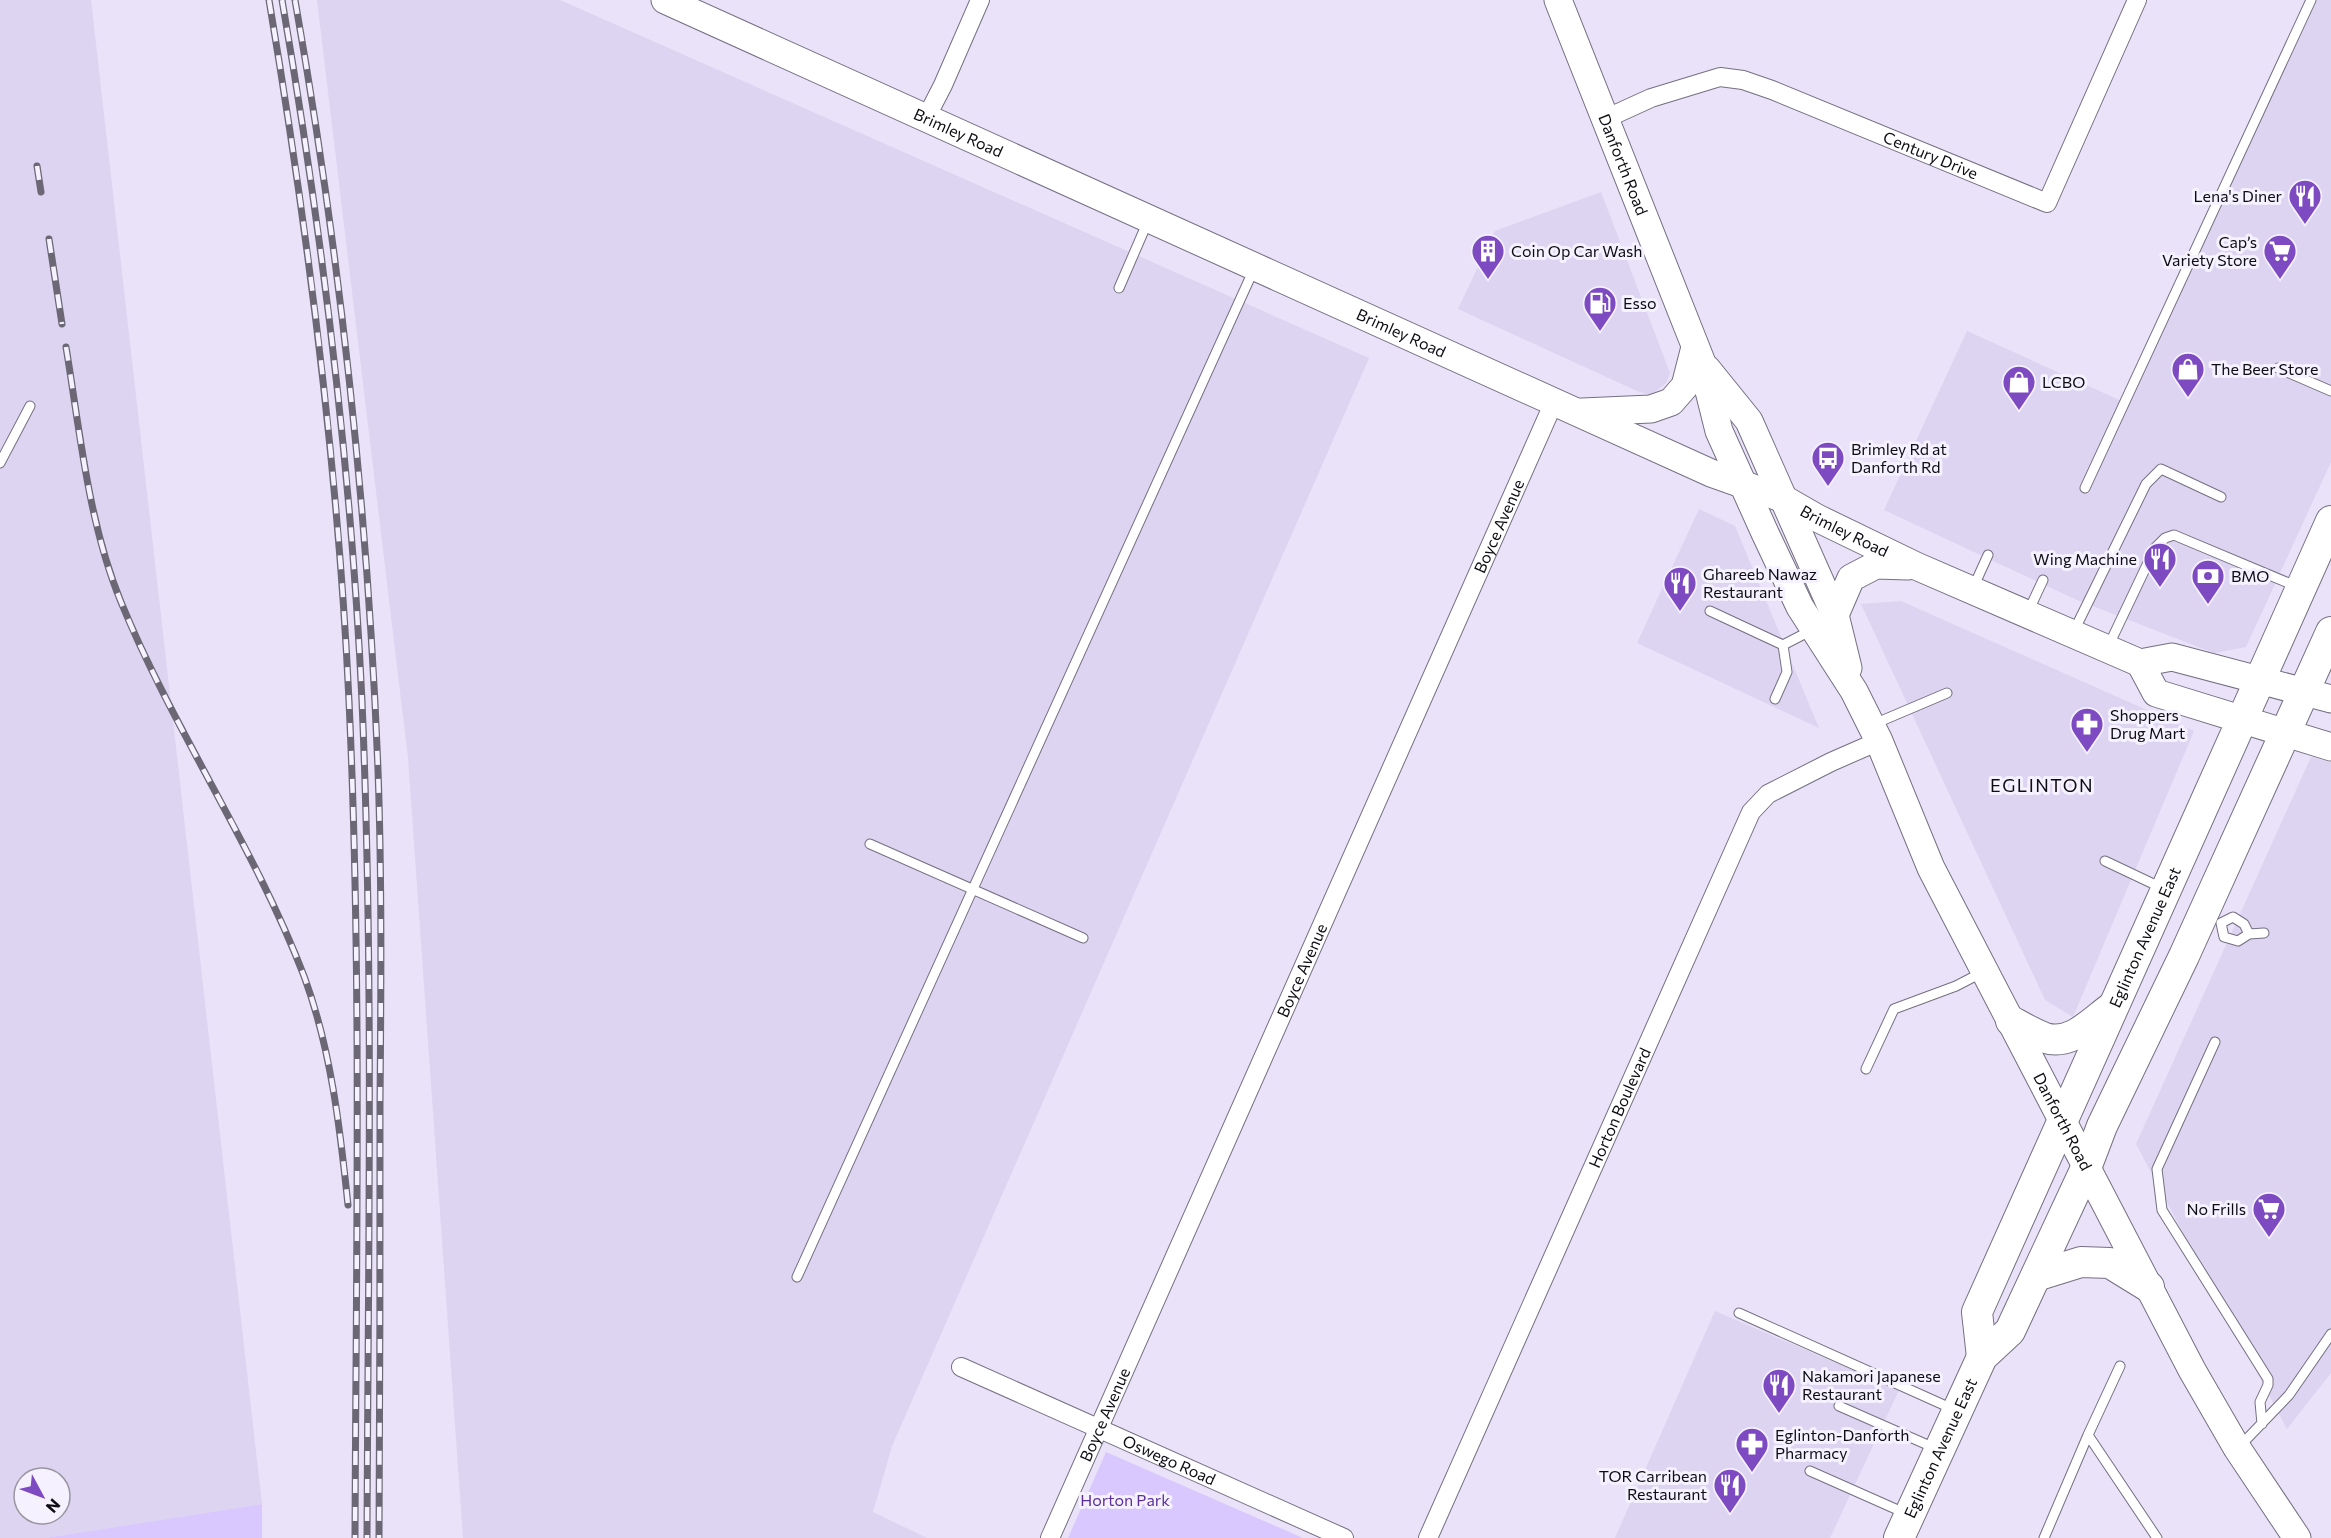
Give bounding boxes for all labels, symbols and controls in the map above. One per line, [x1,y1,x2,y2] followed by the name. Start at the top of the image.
[911,104,1006,161] street label: Brimley Road
[1595,111,1652,218] street label: Danforth Road
[1881,127,1981,183] street label: Century Drive
[2287,178,2323,225] restaurant icon: Lena's Diner
[2193,186,2283,205] place label: Lena's Diner
[2162,232,2257,269] place label: Cap’s Variety Store
[1470,233,1506,280] building icon: Coin Op Car Wash
[2262,233,2298,280] supermarket icon: Cap’s Variety Store
[1511,241,1643,260] place label: Coin Op Car Wash
[1582,285,1618,332] fuel station icon: Esso
[1623,293,1657,312] place label: Esso
[1354,304,1449,361] street label: Brimley Road
[2170,351,2206,398] shop icon: The Beer Store
[2211,359,2318,378] place label: The Beer Store
[2001,364,2037,411] shop icon: LCBO
[2042,372,2085,391] place label: LCBO
[1851,439,1947,476] place label: Brimley Rd at Danforth Rd
[1810,440,1846,487] bus stop icon: Brimley Rd at Danforth Rd
[1469,476,1528,576] street label: Boyce Avenue
[1797,501,1892,560] street label: Brimley Road
[2142,541,2178,588] restaurant icon: Wing Machine
[2033,549,2137,568] place label: Wing Machine
[2190,558,2226,605] bank icon: BMO
[1703,564,1817,601] place label: Ghareeb Nawaz Restaurant
[1662,565,1698,612] restaurant icon: Ghareeb Nawaz Restaurant
[2231,566,2269,585] place label: BMO
[2110,705,2186,742] place label: Shoppers Drug Mart
[2069,706,2105,753] pharmacy icon: Shoppers Drug Mart
[1990,774,2094,796] district label: EGLINTON
[2105,863,2184,1010] street label: Eglinton Avenue East
[1272,920,1330,1020] street label: Boyce Avenue
[1584,1045,1654,1170] street label: Horton Boulevard
[2030,1069,2096,1173] street label: Danforth Road
[2251,1191,2287,1238] supermarket icon: No Frills
[2186,1199,2246,1218] place label: No Frills
[1075,1365,1133,1464] street label: Boyce Avenue
[1802,1366,1941,1403] place label: Nakamori Japanese Restaurant
[1761,1367,1797,1414] restaurant icon: Nakamori Japanese Restaurant
[1900,1374,1980,1521] street label: Eglinton Avenue East
[1775,1425,1909,1462] place label: Eglinton-Danforth Pharmacy
[1734,1426,1770,1473] pharmacy icon: Eglinton-Danforth Pharmacy
[1120,1430,1219,1489] street label: Oswego Road
[12,1466,72,1526] north arrow
[1599,1466,1707,1503] place label: TOR Carribean Restaurant
[1712,1467,1748,1514] restaurant icon: TOR Carribean Restaurant
[1080,1490,1170,1509] park label: Horton Park
[43,1495,65,1517] text: N

